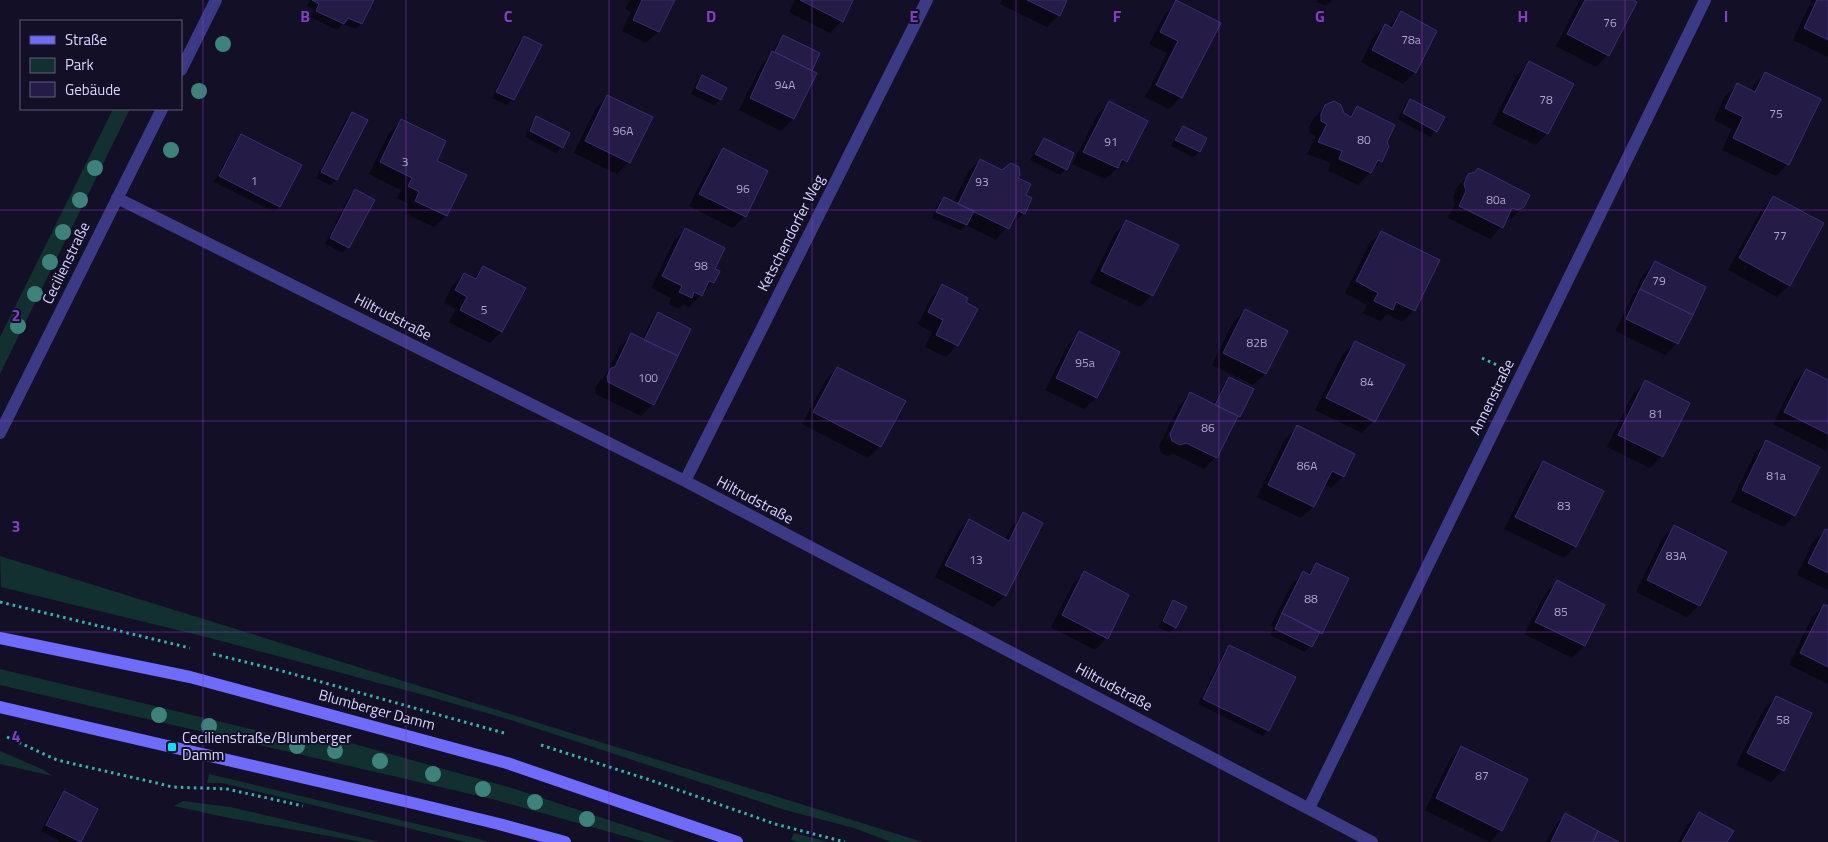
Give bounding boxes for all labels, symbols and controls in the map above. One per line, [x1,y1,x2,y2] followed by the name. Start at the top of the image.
[300,4,310,28] text: B
[504,4,513,28] text: C
[706,4,716,28] text: D
[910,4,919,28] text: E
[1113,4,1122,28] text: F
[1315,4,1325,28] text: G
[1518,4,1528,28] text: H
[1724,4,1728,28] text: I
[1603,13,1617,32] house number: 76
[20,20,182,110] legend
[65,28,107,51] text: Straße
[1401,30,1421,49] house number: 78a
[65,53,94,76] text: Park
[775,75,795,94] house number: 94A
[65,78,121,101] text: Gebäude
[1539,90,1553,109] house number: 78
[1769,104,1783,123] house number: 75
[613,121,633,140] house number: 96A
[1357,130,1371,149] house number: 80
[1104,132,1118,151] house number: 91
[402,152,408,171] house number: 3
[751,170,830,295] street label: Ketschendorfer Weg
[251,171,257,190] house number: 1
[975,172,989,191] house number: 93
[736,179,750,198] house number: 96
[1486,190,1506,209] house number: 80a
[36,218,95,308] street label: Cecilienstraße
[1773,226,1787,245] house number: 77
[694,256,708,275] house number: 98
[1652,271,1666,290] house number: 79
[350,287,436,346] street label: Hiltrudstraße
[481,300,488,319] house number: 5
[12,303,20,327] text: 2
[1247,333,1267,352] house number: 82B
[1075,353,1095,372] house number: 95a
[1463,355,1520,439] street label: Annenstraße
[638,368,658,387] house number: 100
[1360,372,1374,391] house number: 84
[1649,404,1663,423] house number: 81
[1201,418,1215,437] house number: 86
[1297,456,1317,475] house number: 86A
[1766,466,1786,485] house number: 81a
[713,470,798,530] street label: Hiltrudstraße
[1557,496,1571,515] house number: 83
[12,514,20,538] text: 3
[1666,546,1686,565] house number: 83A
[969,550,983,569] house number: 13
[1304,589,1318,608] house number: 88
[1554,602,1568,621] house number: 85
[1072,657,1157,717] street label: Hiltrudstraße
[316,683,438,736] street label: Blumberger Damm
[1776,710,1790,729] house number: 58
[12,724,21,748] text: 4
[182,726,351,766] place label: Cecilienstraße/Blumberger Damm
[166,741,178,753] marker: Cecilienstraße/Blumberger Damm
[1475,766,1489,785] house number: 87

